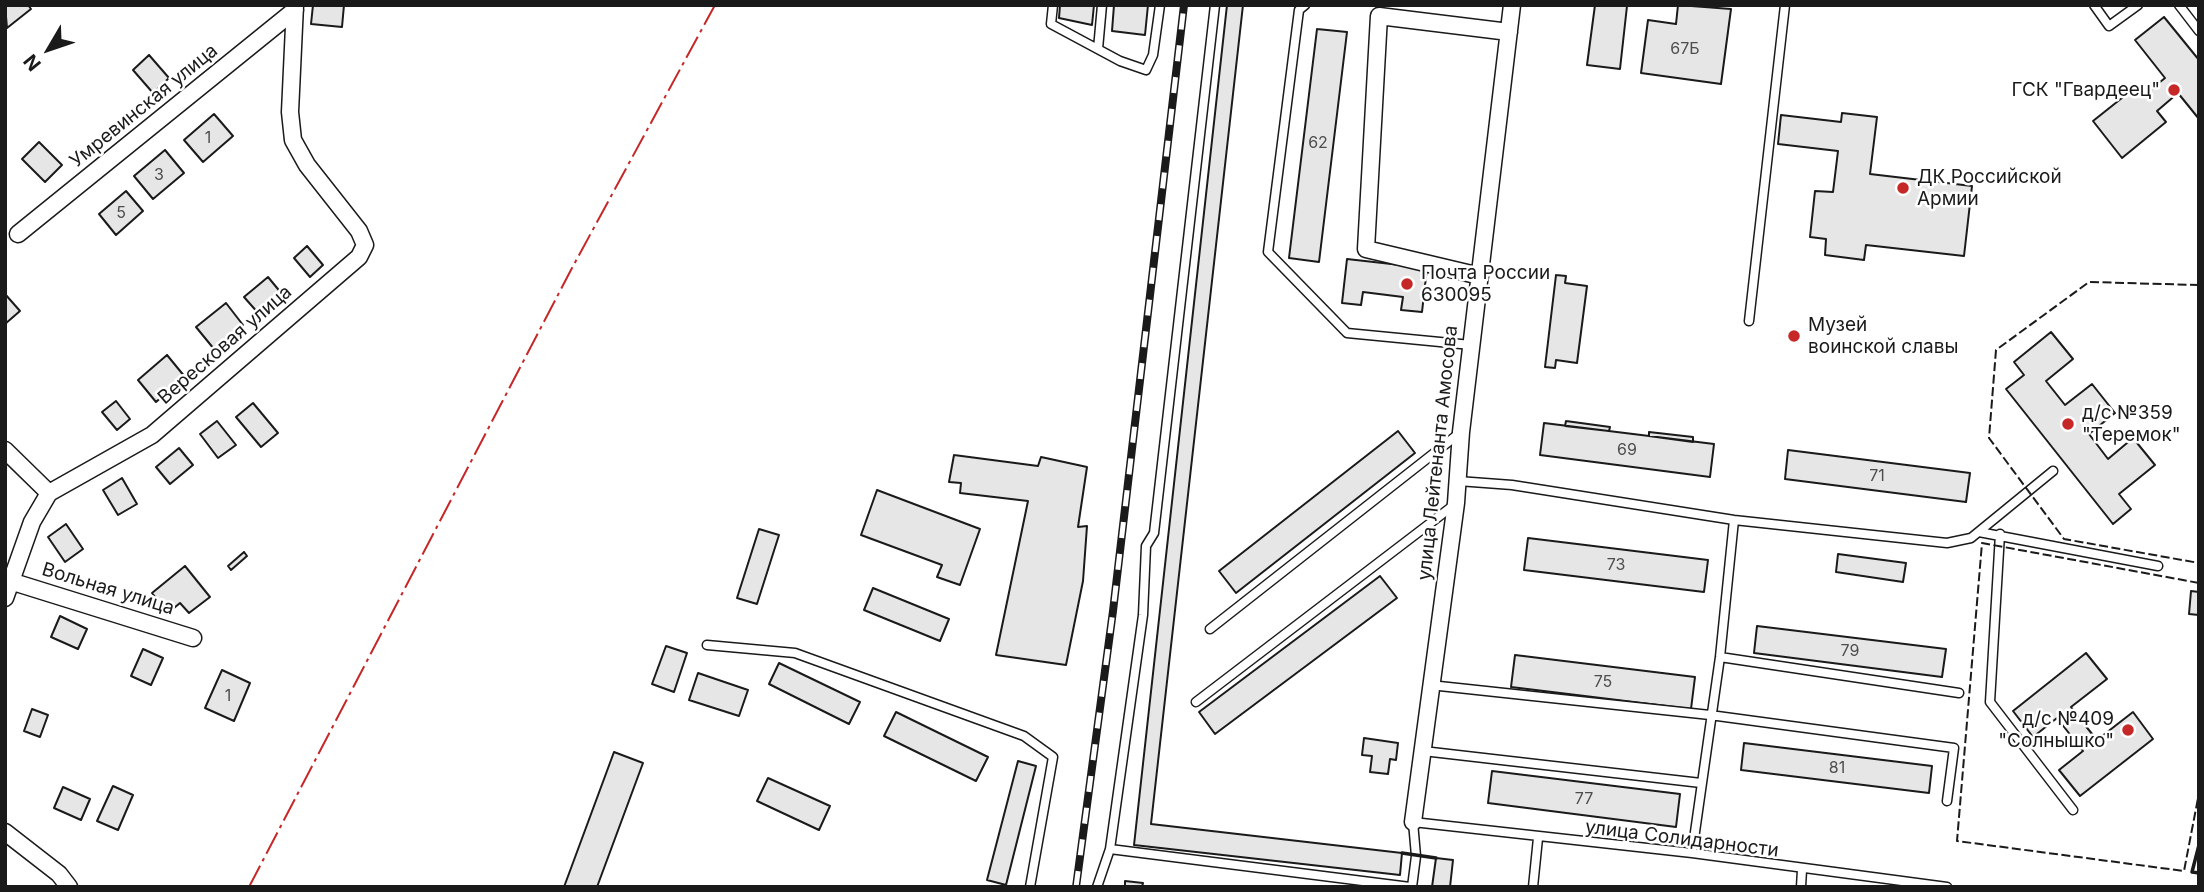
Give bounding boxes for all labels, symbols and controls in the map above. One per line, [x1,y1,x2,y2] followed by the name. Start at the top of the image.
[14,14,84,84] north arrow
[66,39,222,173] street label: Умревинская улица
[1670,39,1700,59] house number: 67Б
[19,50,46,75] text: N
[2011,79,2160,101] place label: ГСК "Гвардеец"
[2166,82,2182,98] marker: ГСК "Гвардеец"
[205,128,211,148] house number: 1
[1308,133,1328,153] house number: 62
[154,165,164,185] house number: 3
[1917,166,2062,210] place label: ДК Российской Армии
[1895,180,1911,196] marker: ДК Российской Армии
[116,203,126,223] house number: 5
[1421,262,1550,306] place label: Почта России 630095
[1399,276,1415,292] marker: Почта России 630095
[154,281,296,409] street label: Вересковая улица
[1808,314,1958,358] place label: Музей воинской славы
[1413,324,1463,582] street label: улица Лейтенанта Амосова
[1786,328,1802,344] marker: Музей воинской славы
[2082,402,2181,446] place label: д/с №359 "Теремок"
[2060,416,2076,432] marker: д/с №359 "Теремок"
[1617,440,1637,460] house number: 69
[1869,466,1885,486] house number: 71
[1607,555,1625,575] house number: 73
[39,558,177,620] street label: Вольная улица
[1841,641,1859,661] house number: 79
[1594,672,1612,692] house number: 75
[225,686,231,706] house number: 1
[1998,708,2114,752] place label: д/с №409 "Солнышко"
[2120,722,2136,738] marker: д/с №409 "Солнышко"
[1829,758,1845,778] house number: 81
[1575,789,1593,809] house number: 77
[1584,816,1780,862] street label: улица Солидарности

